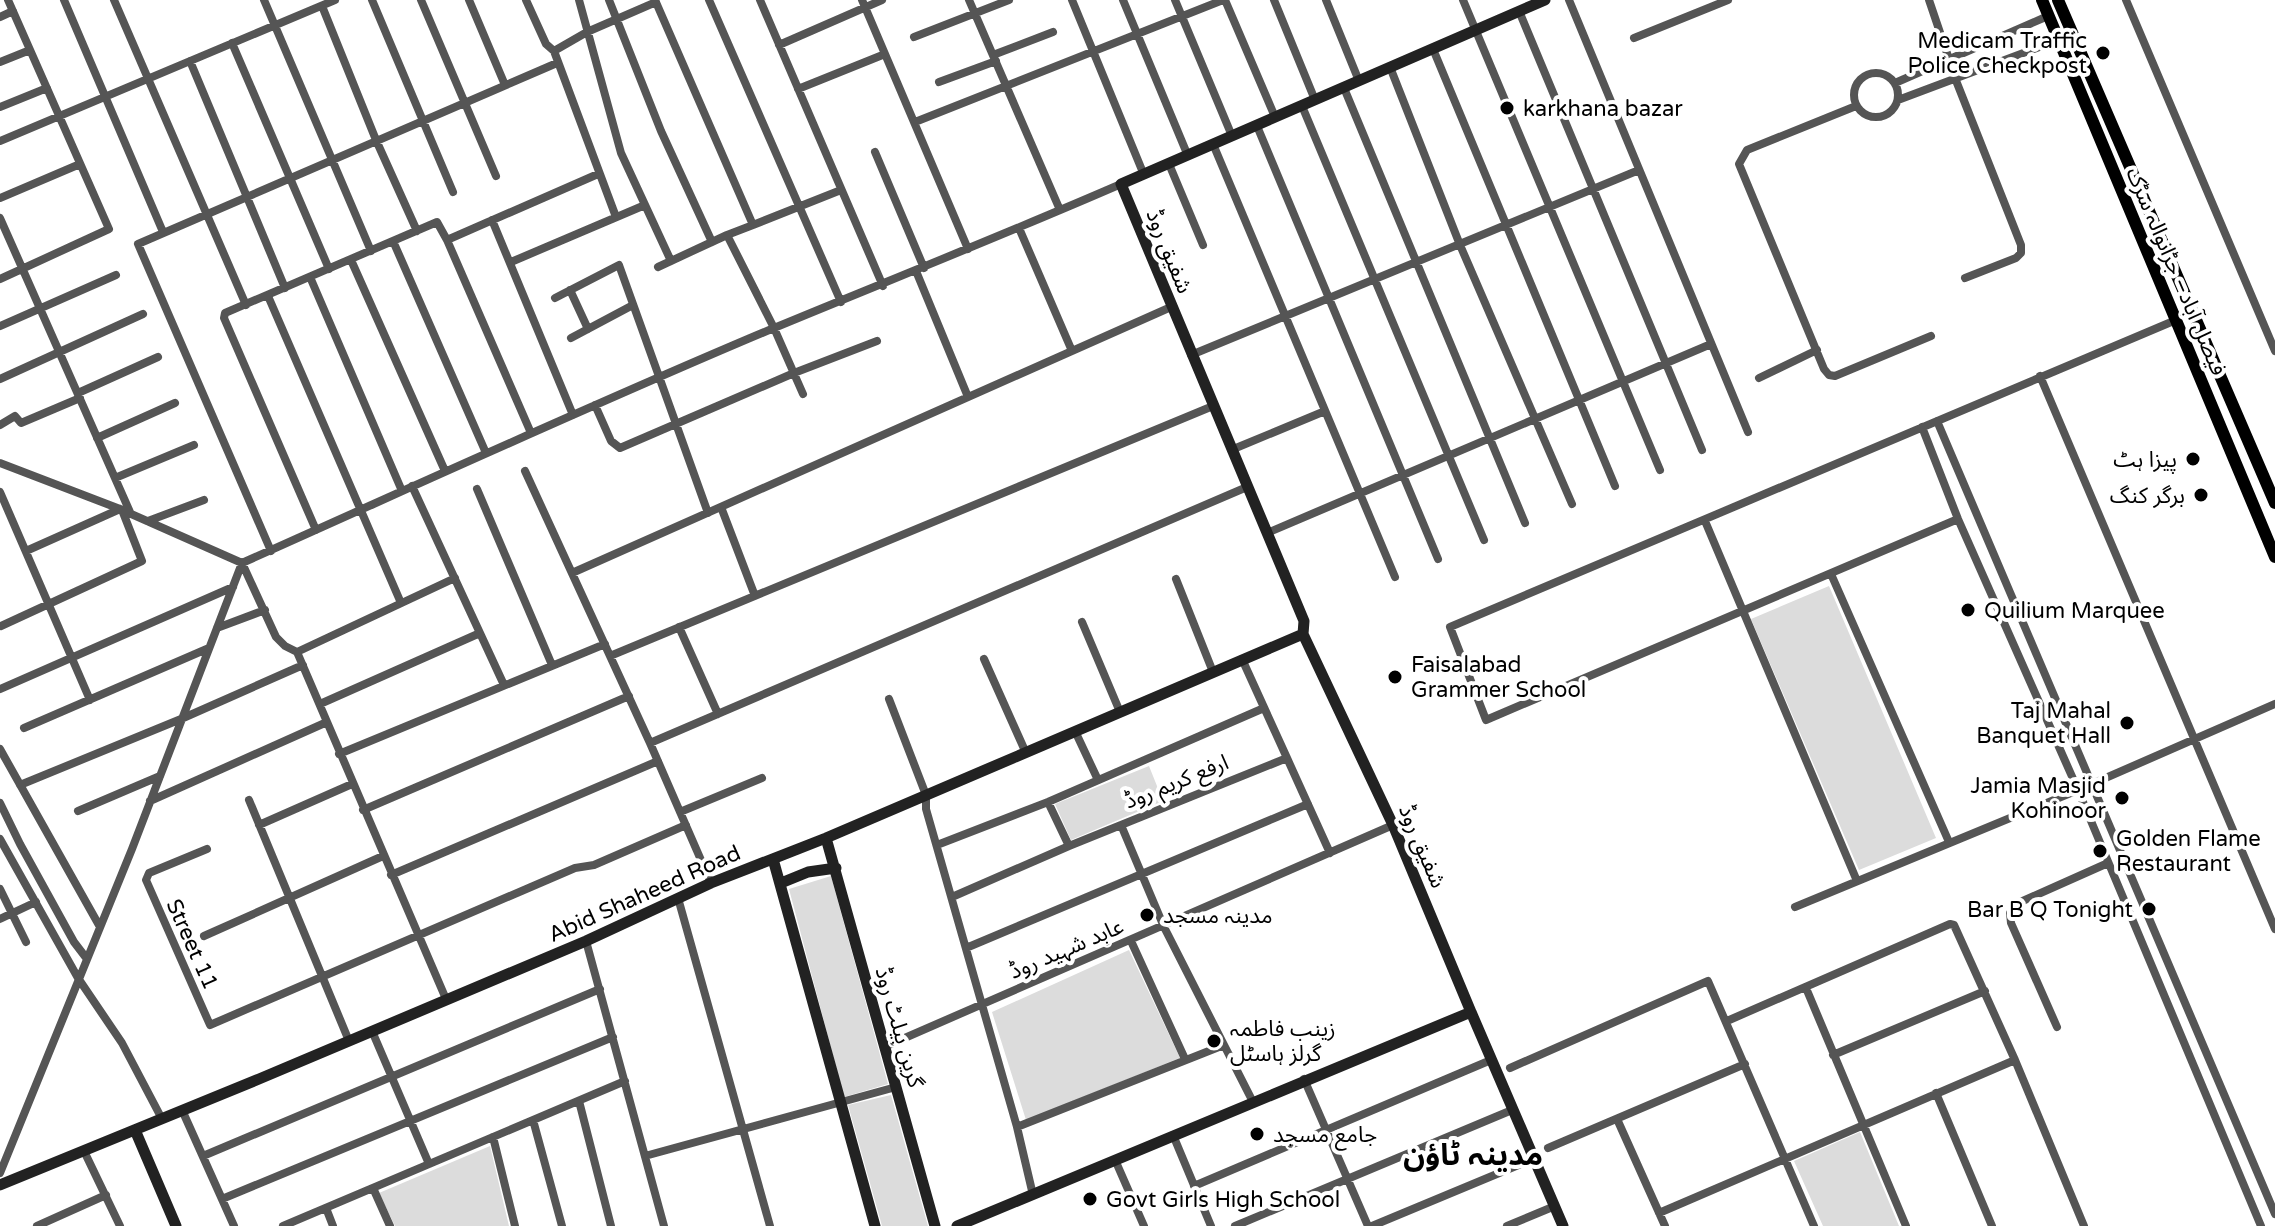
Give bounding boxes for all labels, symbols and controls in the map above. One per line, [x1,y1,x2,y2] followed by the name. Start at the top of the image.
[1907,28,2087,79] place label: Medicam Traffic Police Checkpost
[2094,44,2112,62] marker: Medicam Traffic Police Checkpost
[1523,96,1683,122] place label: karkhana bazar
[1498,99,1516,117] marker: karkhana bazar
[2120,163,2232,379] street label: فیصل آباد– جڑانوالہ سڑک
[1140,206,1198,297] street label: شفیق روڈ
[2113,447,2177,474] place label: پیزا ہٹ
[2184,450,2202,468] marker: پیزا ہٹ
[2110,483,2185,509] place label: برگر کنگ
[2192,486,2210,504] marker: برگر کنگ
[1984,598,2165,624] place label: Quilium Marquee
[1959,601,1977,619] marker: Quilium Marquee
[1411,652,1586,703] place label: Faisalabad Grammer School
[1386,668,1404,686] marker: Faisalabad Grammer School
[1976,698,2111,749] place label: Taj Mahal Banquet Hall
[2118,714,2136,732] marker: Taj Mahal Banquet Hall
[1120,749,1233,817] street label: ارفع کریم روڈ
[1971,773,2107,824] place label: Jamia Masjid Kohinoor
[2113,789,2131,807] marker: Jamia Masjid Kohinoor
[1393,801,1451,892] street label: شفیق روڈ
[2116,826,2261,877] place label: Golden Flame Restaurant
[544,840,745,948] street label: Abid Shaheed Road
[2091,842,2109,860] marker: Golden Flame Restaurant
[161,895,224,994] street label: Street 11
[1967,897,2133,923] place label: Bar B Q Tonight
[2140,900,2158,918] marker: Bar B Q Tonight
[1163,903,1273,929] place label: مدینہ مسجد
[1138,906,1156,924] marker: مدینہ مسجد
[1005,913,1127,985] street label: عابد شہید روڈ
[869,964,929,1092] street label: گرین بیلٹ روڈ
[1230,1016,1336,1067] place label: زینب فاطمہ گرلز ہاسٹل
[1205,1032,1223,1050] marker: زینب فاطمہ گرلز ہاسٹل
[1273,1122,1377,1151] place label: جامع مسجد
[1248,1125,1266,1143] marker: جامع مسجد
[1403,1137,1543,1174] district label: مدینہ ٹاؤن
[1106,1187,1340,1213] place label: Govt Girls High School
[1081,1190,1099,1208] marker: Govt Girls High School

